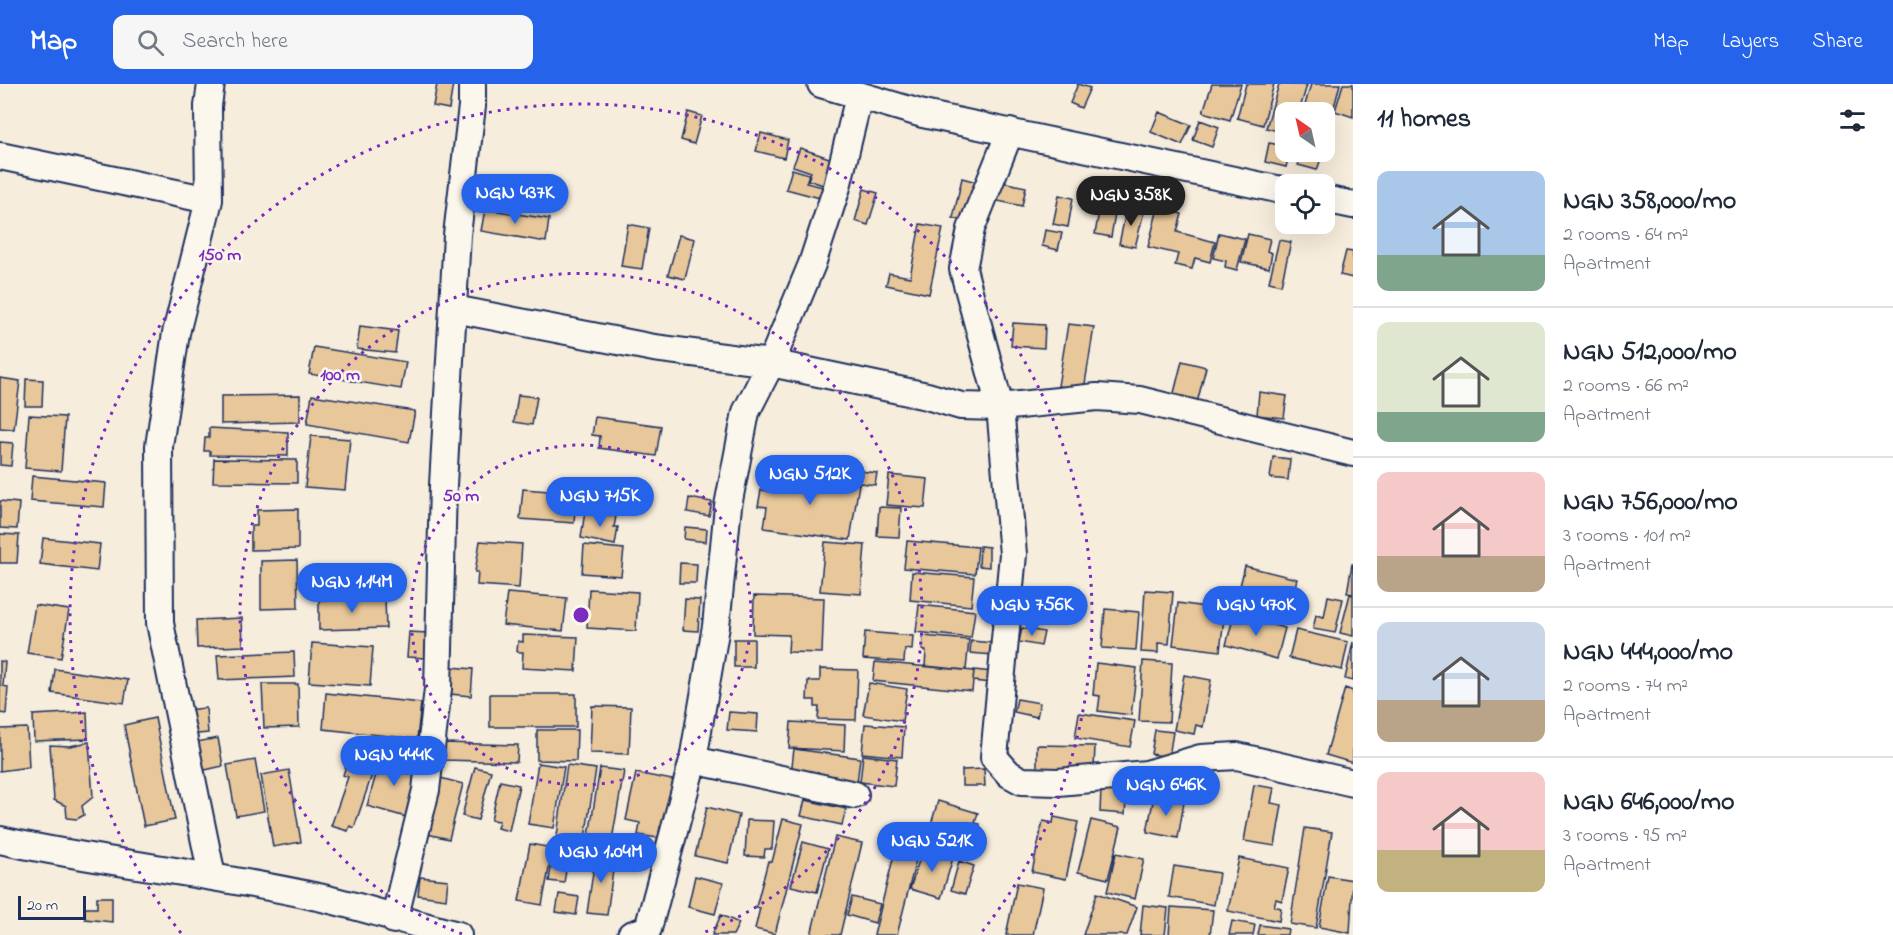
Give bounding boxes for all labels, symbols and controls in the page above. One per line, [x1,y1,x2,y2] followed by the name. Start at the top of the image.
[113,15,533,69] search box
[30,22,77,63] text: Map
[134,26,167,59] icon: search
[182,26,288,58] text: Search here
[1653,27,1689,57] text: Map
[1722,27,1779,57] text: Layers
[1812,27,1863,57] text: Share
[1377,101,1471,139] text: 11 homes
[1275,102,1335,162] north arrow
[1275,102,1335,234] map controls
[1836,104,1869,137] icon: filters
[453,174,577,225] pin: NGN 437K
[1275,174,1335,234] button: locate
[1069,176,1193,227] pin: NGN 358K
[476,179,554,208] text: NGN 437K
[1090,181,1172,210] text: NGN 358K
[1563,183,1736,221] text: NGN 358,000/mo
[1425,195,1497,267] icon: home
[1563,221,1688,250] text: 2 rooms · 64 m²
[199,243,241,269] text: 150 m
[1563,250,1651,279] text: Apartment
[1563,334,1737,372] text: NGN 512,000/mo
[1425,346,1497,418] icon: home
[320,363,360,389] text: 100 m
[1563,372,1689,401] text: 2 rooms · 66 m²
[1563,401,1651,430] text: Apartment
[748,455,872,506] pin: NGN 512K
[769,460,851,489] text: NGN 512K
[538,477,662,528] pin: NGN 715K
[560,482,640,511] text: NGN 715K
[443,484,479,510] text: 50 m
[1563,484,1738,522] text: NGN 756,000/mo
[1425,496,1497,568] icon: home
[1563,522,1691,551] text: 3 rooms · 101 m²
[1563,551,1651,580] text: Apartment
[283,563,421,614] pin: NGN 1.14M
[311,568,393,597] text: NGN 1.14M
[970,586,1094,637] pin: NGN 756K
[1194,586,1318,637] pin: NGN 470K
[991,591,1073,620] text: NGN 756K
[1216,591,1296,620] text: NGN 470K
[571,605,591,625] centre of rings
[1563,634,1733,672] text: NGN 444,000/mo
[1425,646,1497,718] icon: home
[1563,672,1688,701] text: 2 rooms · 74 m²
[1563,701,1651,730] text: Apartment
[332,736,456,787] pin: NGN 444K
[355,741,433,770] text: NGN 444K
[1104,766,1228,817] pin: NGN 646K
[1126,771,1206,800] text: NGN 646K
[1563,784,1734,822] text: NGN 646,000/mo
[1425,796,1497,868] icon: home
[870,822,994,873] pin: NGN 521K
[1563,822,1687,851] text: 3 rooms · 95 m²
[891,827,973,856] text: NGN 521K
[532,833,670,884] pin: NGN 1.04M
[559,838,643,867] text: NGN 1.04M
[1563,851,1651,880] text: Apartment
[18,893,86,920] scale bar
[27,894,58,918] text: 20 m

